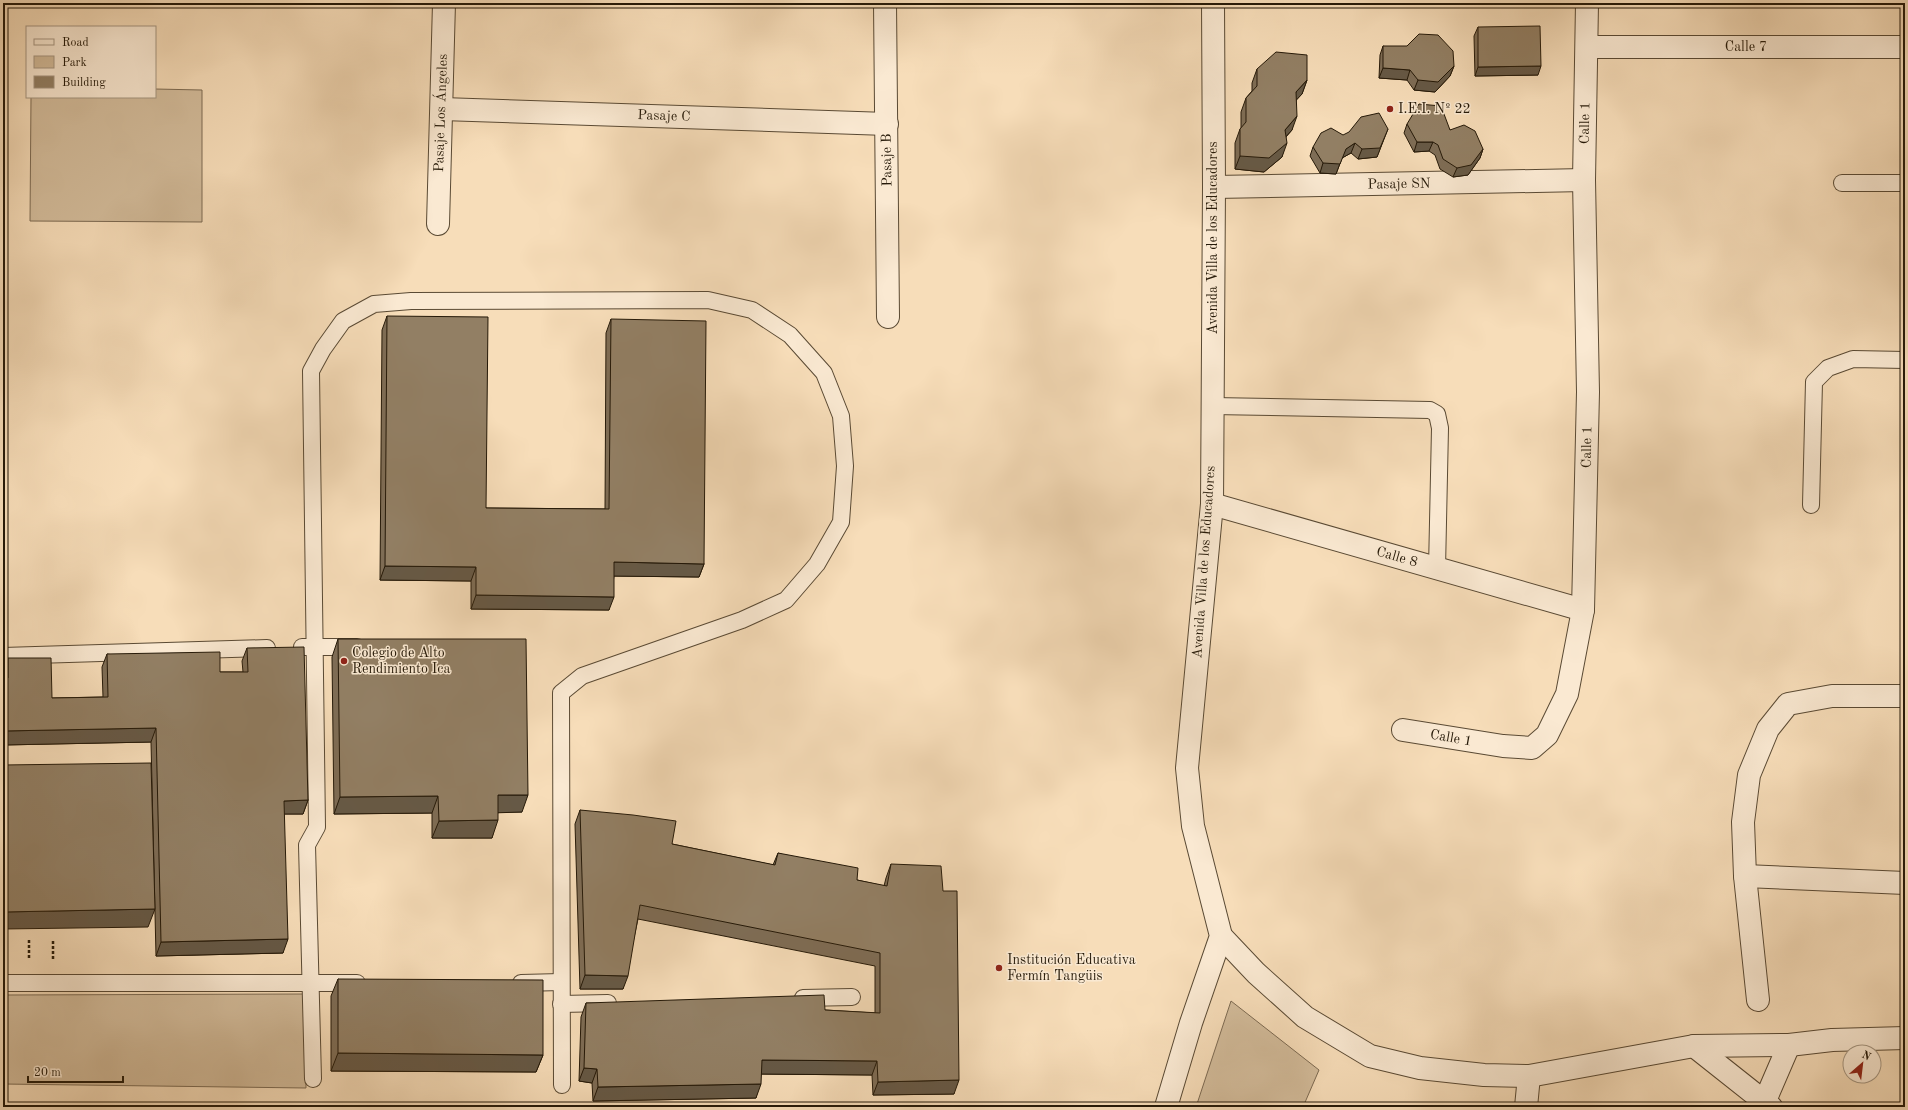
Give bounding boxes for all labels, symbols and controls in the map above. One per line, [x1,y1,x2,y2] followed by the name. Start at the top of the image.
[26,26,156,98] legend
[62,37,89,49] text: Road
[1725,40,1767,54] street label: Calle 7
[429,53,450,172] street label: Pasaje Los Ángeles
[62,57,87,69] text: Park
[62,77,106,89] text: Building
[1398,102,1471,116] place label: I.E.I. Nº 22
[1578,102,1592,144] street label: Calle 1
[1385,104,1395,114] marker: I.E.I. Nº 22
[637,108,691,124] street label: Pasaje C
[880,133,894,187] street label: Pasaje B
[1206,141,1220,335] street label: Avenida Villa de los Educadores
[1367,176,1431,192] street label: Pasaje SN
[1580,426,1594,468] street label: Calle 1
[1190,465,1218,659] street label: Avenida Villa de los Educadores
[1375,544,1419,570] street label: Calle 8
[352,646,450,676] place label: Colegio de Alto Rendimiento Ica
[339,656,349,666] marker: Colegio de Alto Rendimiento Ica
[1429,727,1473,749] street label: Calle 1
[1007,953,1136,983] place label: Institución Educativa Fermín Tangüis
[994,963,1004,973] marker: Institución Educativa Fermín Tangüis
[1842,1044,1882,1084] north arrow
[1860,1050,1873,1064] text: N
[28,1058,123,1084] scale bar
[34,1067,61,1079] text: 20 m

